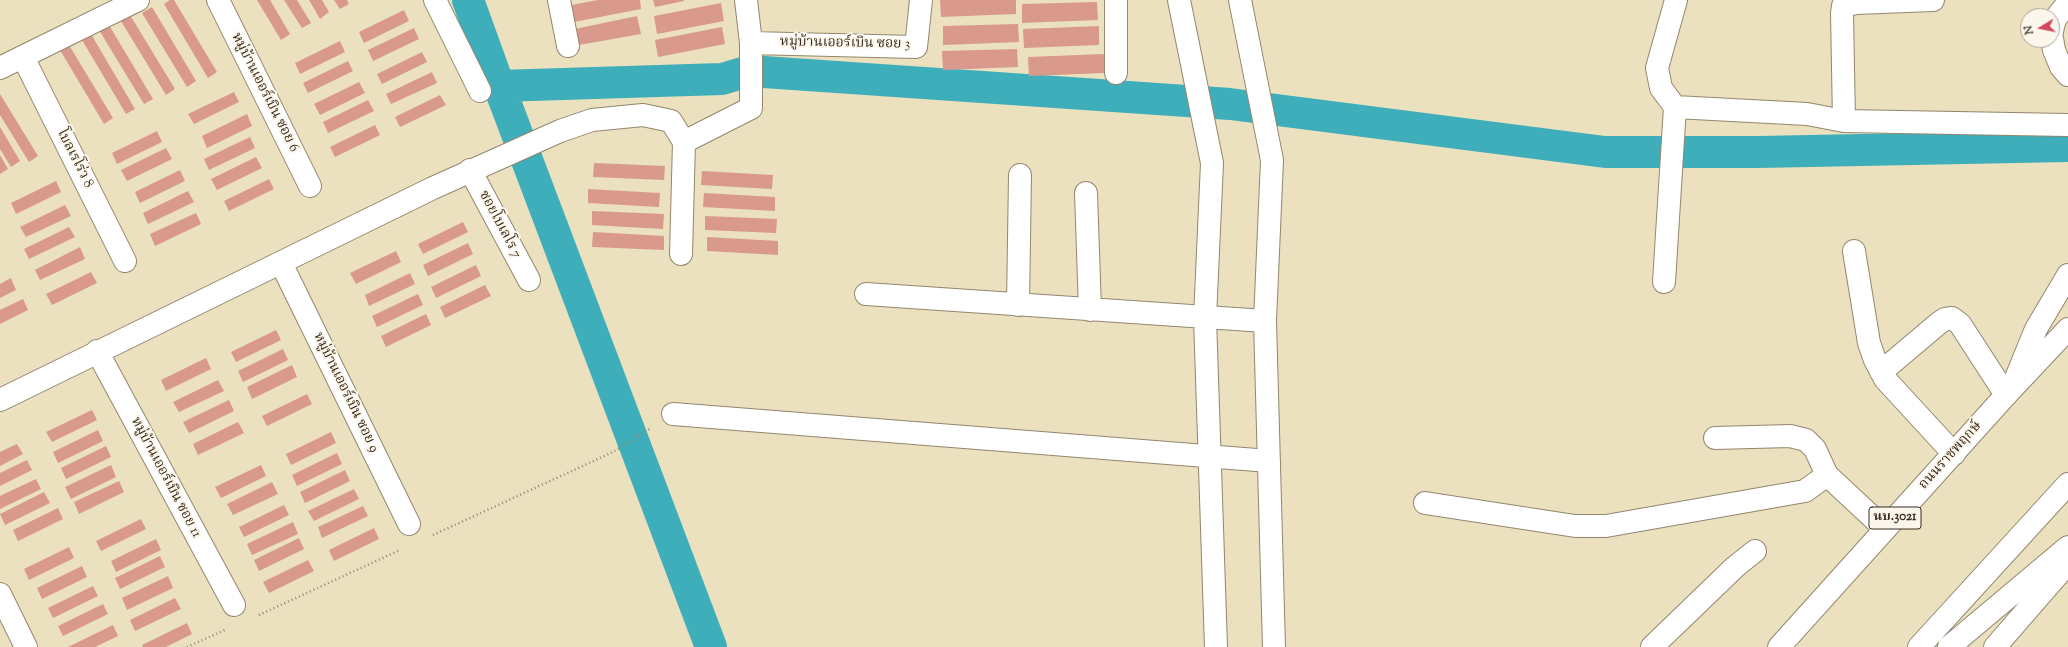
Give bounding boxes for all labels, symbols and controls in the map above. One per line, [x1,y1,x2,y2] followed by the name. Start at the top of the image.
[2020,8,2060,48] north arrow
[2021,24,2038,36] text: N
[227,31,301,155] street label: หมู่บ้านเออร์เบิน ซอย 6
[780,34,910,54] street label: หมู่บ้านเออร์เบิน ซอย 3
[52,127,96,191] street label: โบลเรโร่ว 8
[474,188,524,262] street label: ซอยโบเลโร 7
[309,330,381,456] street label: หมู่บ้านเออร์เบิน ซอย 9
[126,415,204,541] street label: หมู่บ้านเออร์เบิน ซอย 11
[1916,418,1986,494] street label: ถนนราชพฤกษ์
[1869,507,1921,529] road number: นบ.3021

